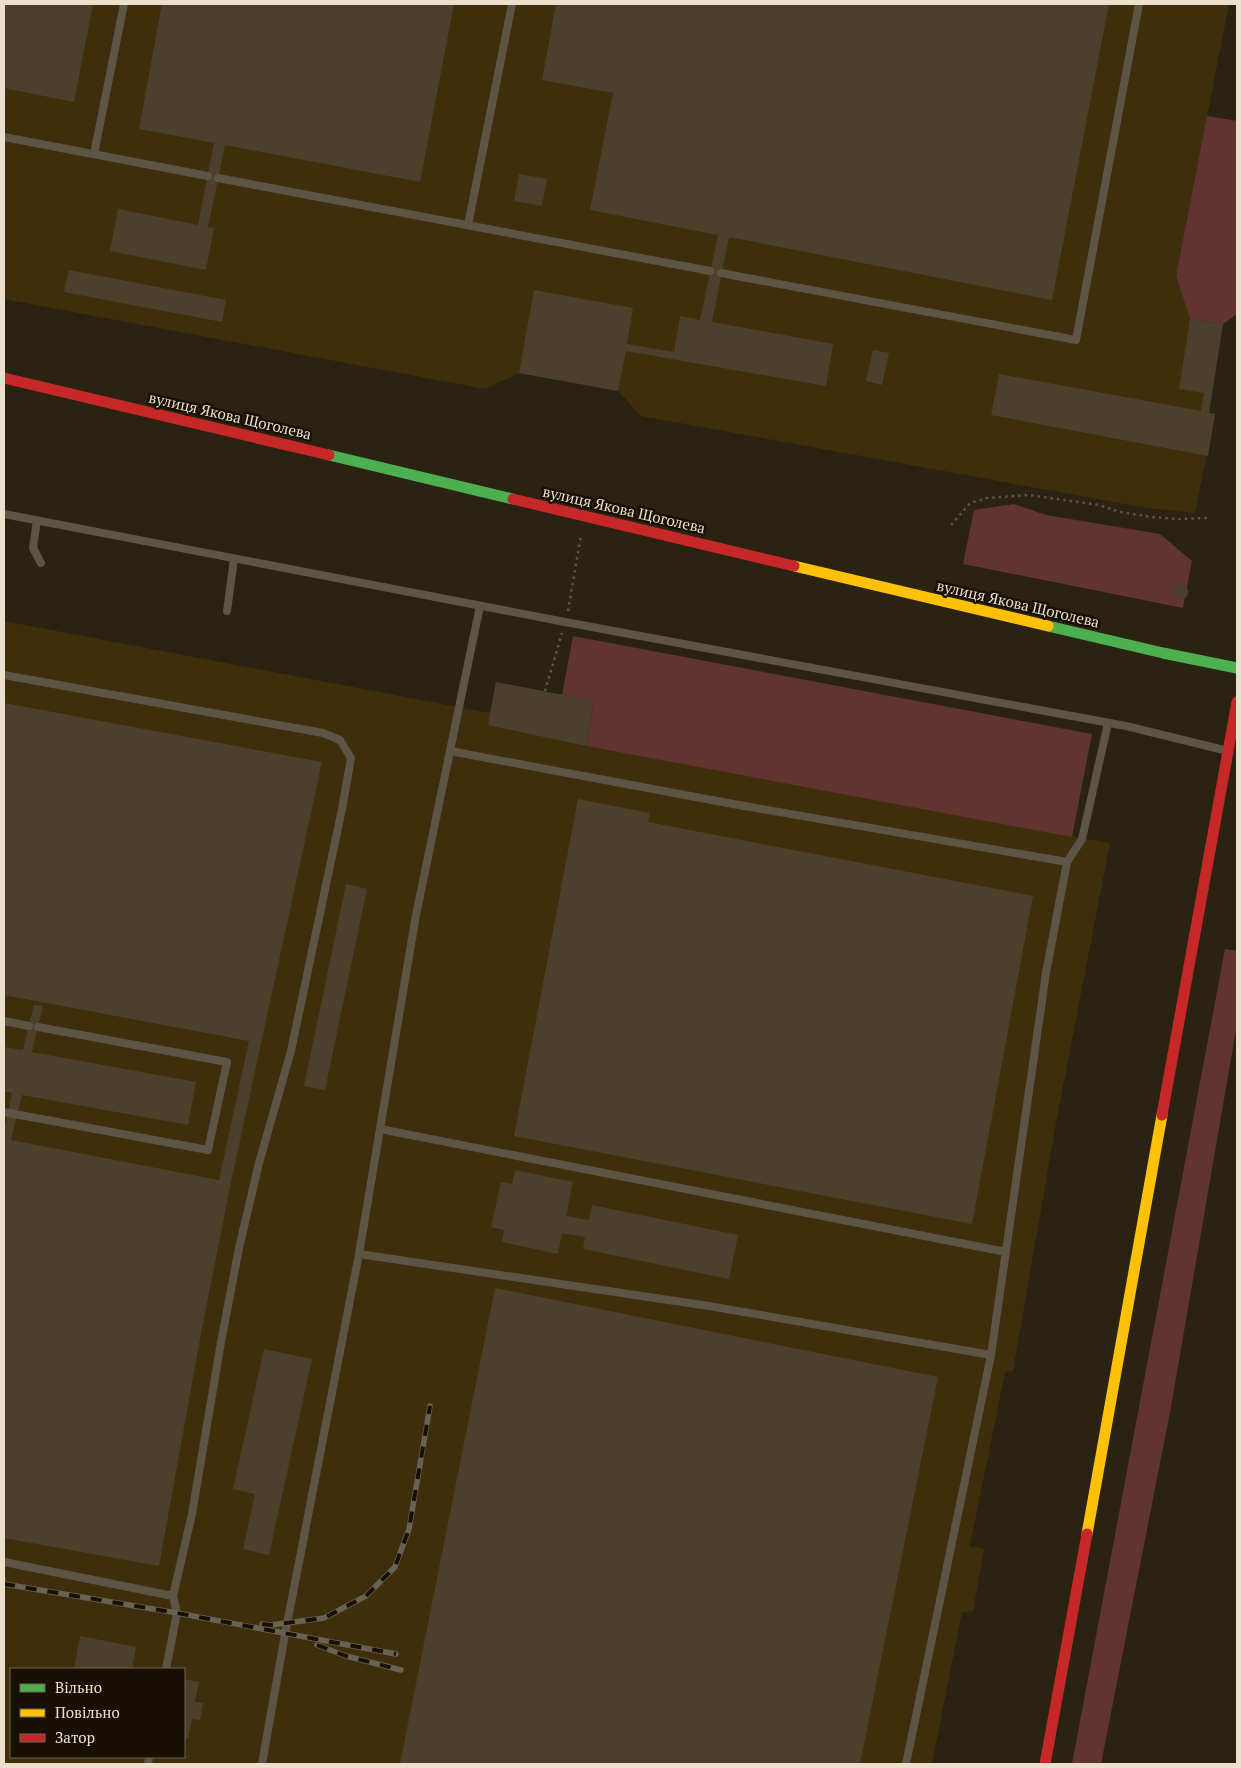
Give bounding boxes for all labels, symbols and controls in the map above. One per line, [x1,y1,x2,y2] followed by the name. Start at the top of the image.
[147,387,314,444] street label: вулиця Якова Щоголева
[541,481,708,538] street label: вулиця Якова Щоголева
[935,575,1102,632] street label: вулиця Якова Щоголева
[10,1668,185,1758] legend
[55,1677,102,1697] text: Вільно
[55,1702,120,1722] text: Повільно
[55,1727,95,1747] text: Затор

